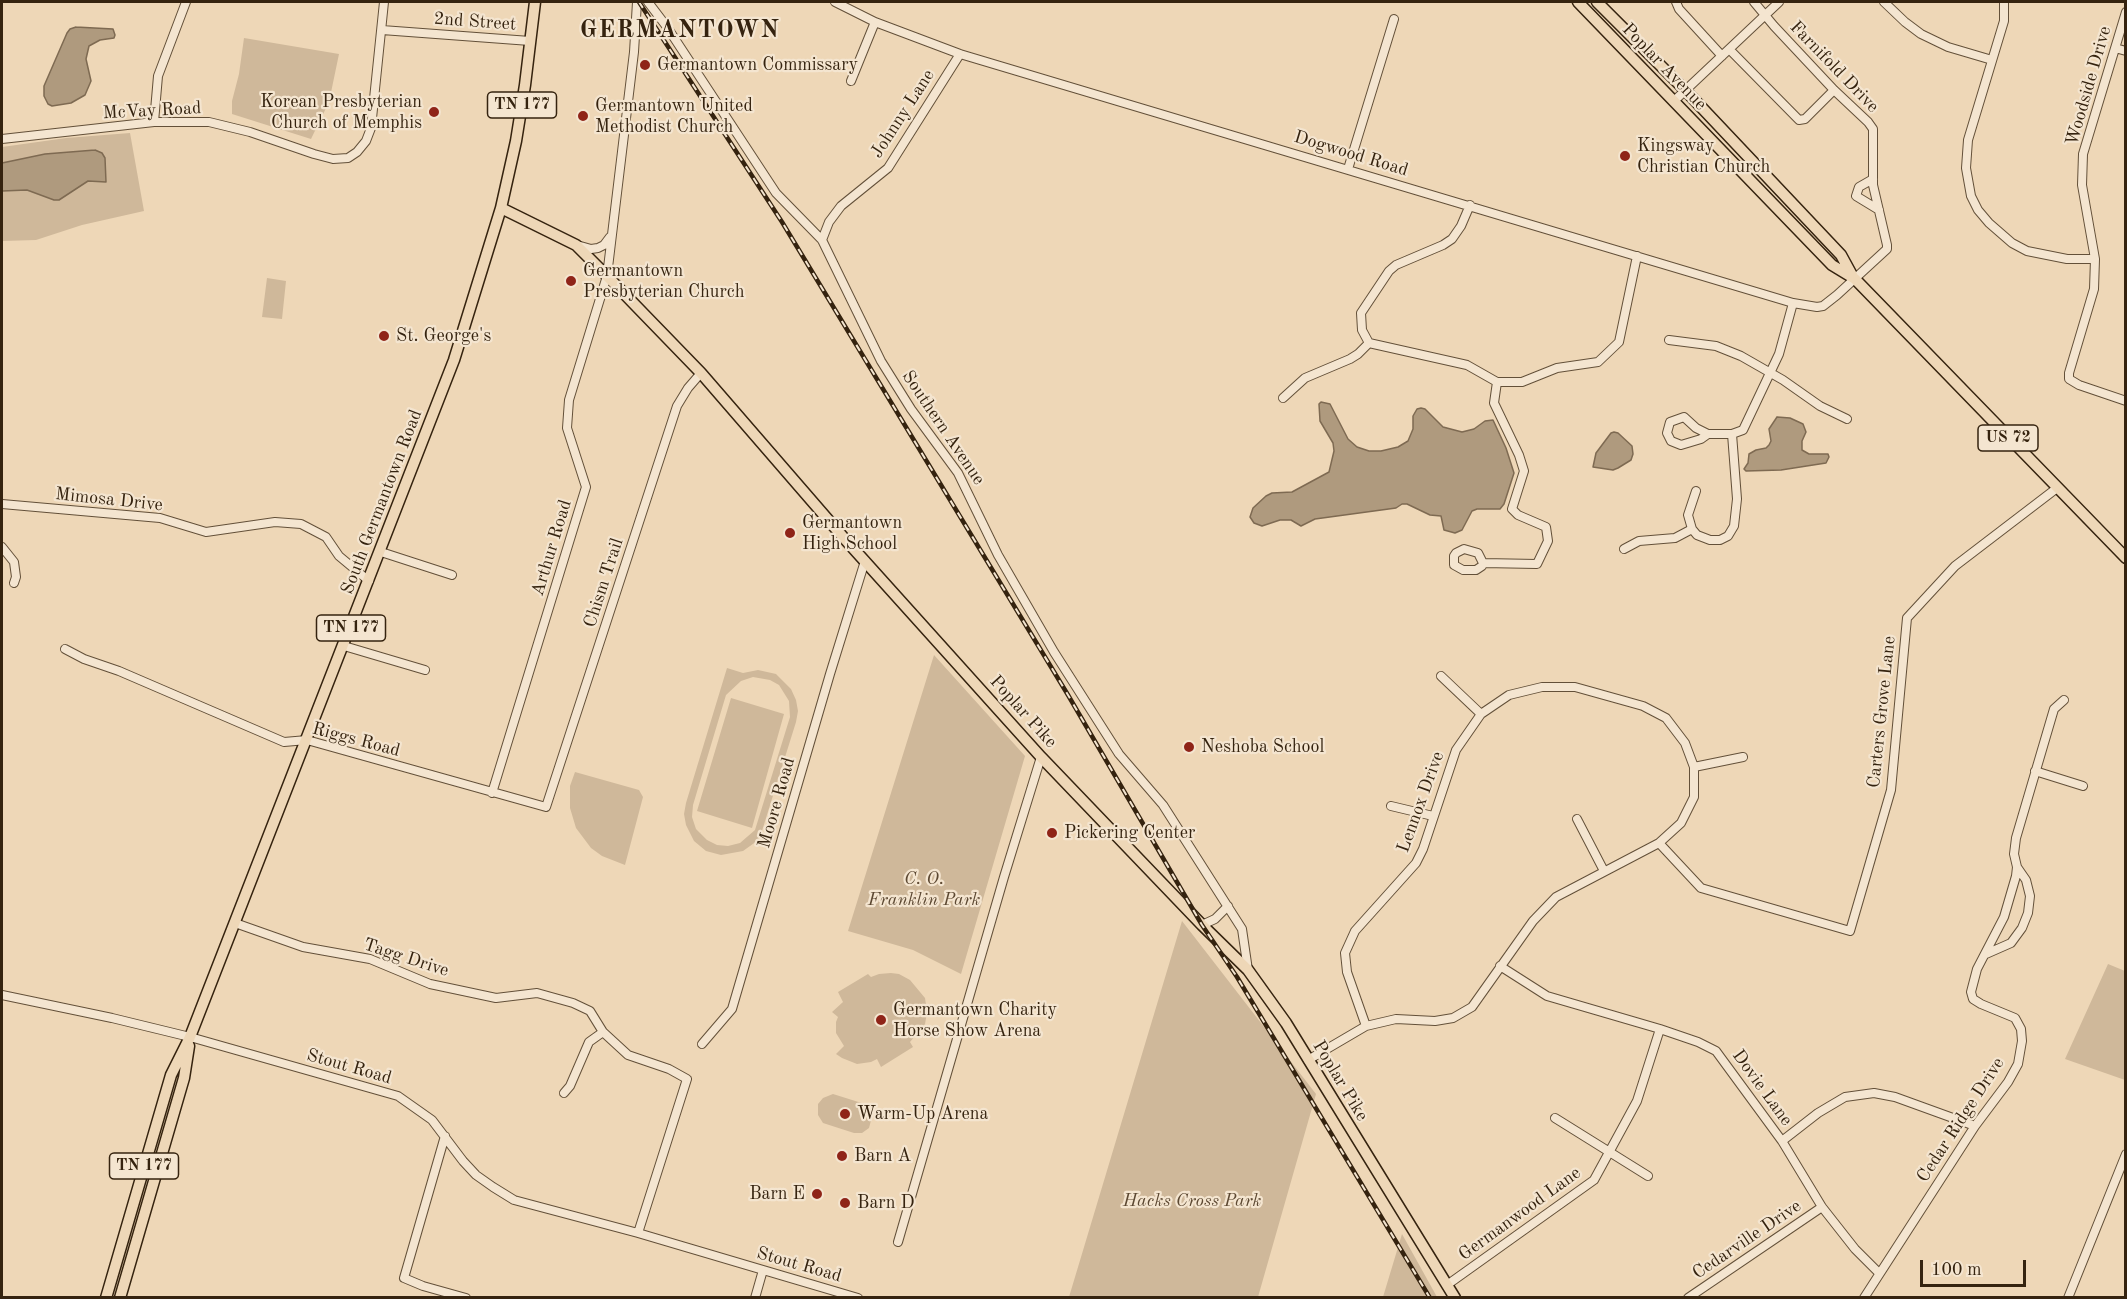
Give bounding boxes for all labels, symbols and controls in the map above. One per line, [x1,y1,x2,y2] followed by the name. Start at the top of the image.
[433,8,517,36] street label: 2nd Street
[580,17,780,45] district label: GERMANTOWN
[1785,17,1883,117] street label: Farnifold Drive
[1617,19,1711,115] street label: Poplar Avenue
[2062,24,2116,148] street label: Woodside Drive
[657,54,858,76] place label: Germantown Commissary
[638,58,652,72] marker: Germantown Commissary
[866,66,940,162] street label: Johnny Lane
[260,91,422,134] place label: Korean Presbyterian Church of Memphis
[488,92,556,118] road number: TN 177
[595,95,753,138] place label: Germantown United Methodist Church
[102,98,202,124] street label: McVay Road
[427,105,441,119] marker: Korean Presbyterian Church of Memphis
[576,109,590,123] marker: Germantown United Methodist Church
[1291,126,1411,182] street label: Dogwood Road
[1637,135,1770,178] place label: Kingsway Christian Church
[1618,149,1632,163] marker: Kingsway Christian Church
[583,260,744,302] place label: Germantown Presbyterian Church
[564,274,578,288] marker: Germantown Presbyterian Church
[396,325,491,347] place label: St. George's
[377,329,391,343] marker: St. George's
[897,367,989,489] street label: Southern Avenue
[337,407,427,597] street label: South Germantown Road
[1978,425,2038,451] road number: US 72
[54,484,164,516] street label: Mimosa Drive
[527,497,577,599] street label: Arthur Road
[802,512,902,554] place label: Germantown High School
[783,526,797,540] marker: Germantown High School
[579,536,629,630] street label: Chism Trail
[316,615,386,641] road number: TN 177
[1863,635,1901,789] street label: Carters Grove Lane
[985,671,1061,753] street label: Poplar Pike
[310,718,402,762] street label: Riggs Road
[1201,736,1324,758] place label: Neshoba School
[1182,740,1196,754] marker: Neshoba School
[1393,749,1449,855] street label: Lennox Drive
[754,755,800,851] street label: Moore Road
[1064,822,1195,844] place label: Pickering Center
[1045,826,1059,840] marker: Pickering Center
[868,868,980,910] park label: C. O. Franklin Park
[361,934,451,982] street label: Tagg Drive
[893,999,1057,1042] place label: Germantown Charity Horse Show Arena
[874,1013,888,1027] marker: Germantown Charity Horse Show Arena
[1307,1037,1373,1125] street label: Poplar Pike
[304,1045,394,1089] street label: Stout Road
[1727,1046,1797,1130] street label: Dovie Lane
[1913,1054,2009,1186] street label: Cedar Ridge Drive
[857,1103,988,1125] place label: Warm-Up Arena
[838,1107,852,1121] marker: Warm-Up Arena
[854,1145,911,1167] place label: Barn A
[835,1149,849,1163] marker: Barn A
[110,1153,178,1179] road number: TN 177
[1455,1162,1585,1266] street label: Germanwood Lane
[749,1183,805,1205] place label: Barn E
[810,1187,824,1201] marker: Barn E
[1123,1190,1261,1212] park label: Hacks Cross Park
[857,1192,914,1214] place label: Barn D
[838,1196,852,1210] marker: Barn D
[1688,1196,1806,1284] street label: Cedarville Drive
[754,1243,844,1287] street label: Stout Road
[1923,1248,2030,1286] scale bar
[1931,1261,1982,1279] text: 100 m

